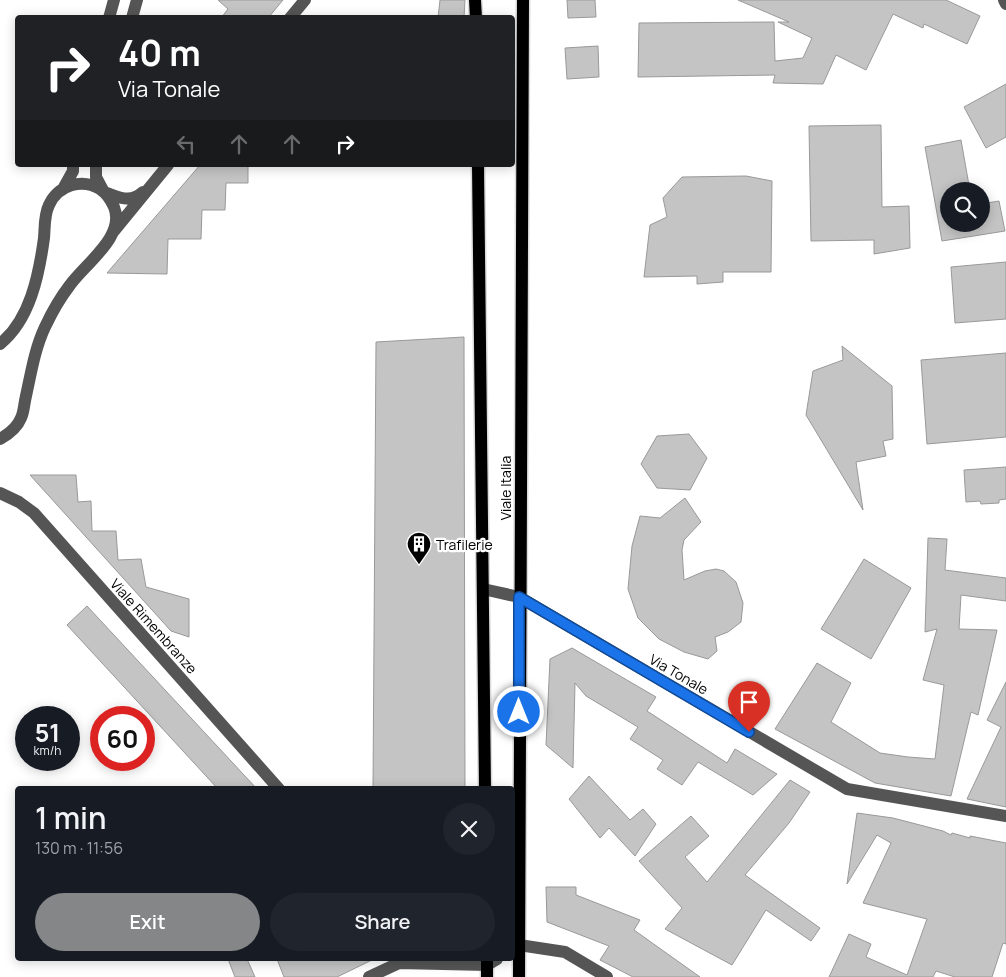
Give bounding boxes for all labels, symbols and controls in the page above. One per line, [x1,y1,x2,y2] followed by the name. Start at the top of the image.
[118,29,201,77] text: 40 m
[35,35,100,100] icon: right
[118,74,220,104] text: Via Tonale
[172,130,200,158] icon: left
[225,130,253,158] icon: ahead
[278,130,306,158] icon: ahead
[331,130,359,158] icon: right
[940,182,990,232] map controls
[940,182,990,232] button: search
[496,456,515,520] street label: Viale Italia
[406,531,432,565] building icon: Trafilerie
[436,535,493,554] place label: Trafilerie
[106,575,202,677] street label: Viale Rimembranze
[646,650,712,698] street label: Via Tonale
[728,681,770,732] pin
[492,685,544,737] position arrow
[735,688,763,716] icon: arrive
[90,706,155,771] speed limit sign: 60
[35,715,60,750] text: 51
[34,742,61,759] text: km/h
[35,797,107,838] text: 1 min
[443,803,495,855] button: close
[35,837,123,859] text: 130 m · 11:56
[35,893,260,951] button: Exit
[270,893,495,951] button: Share

